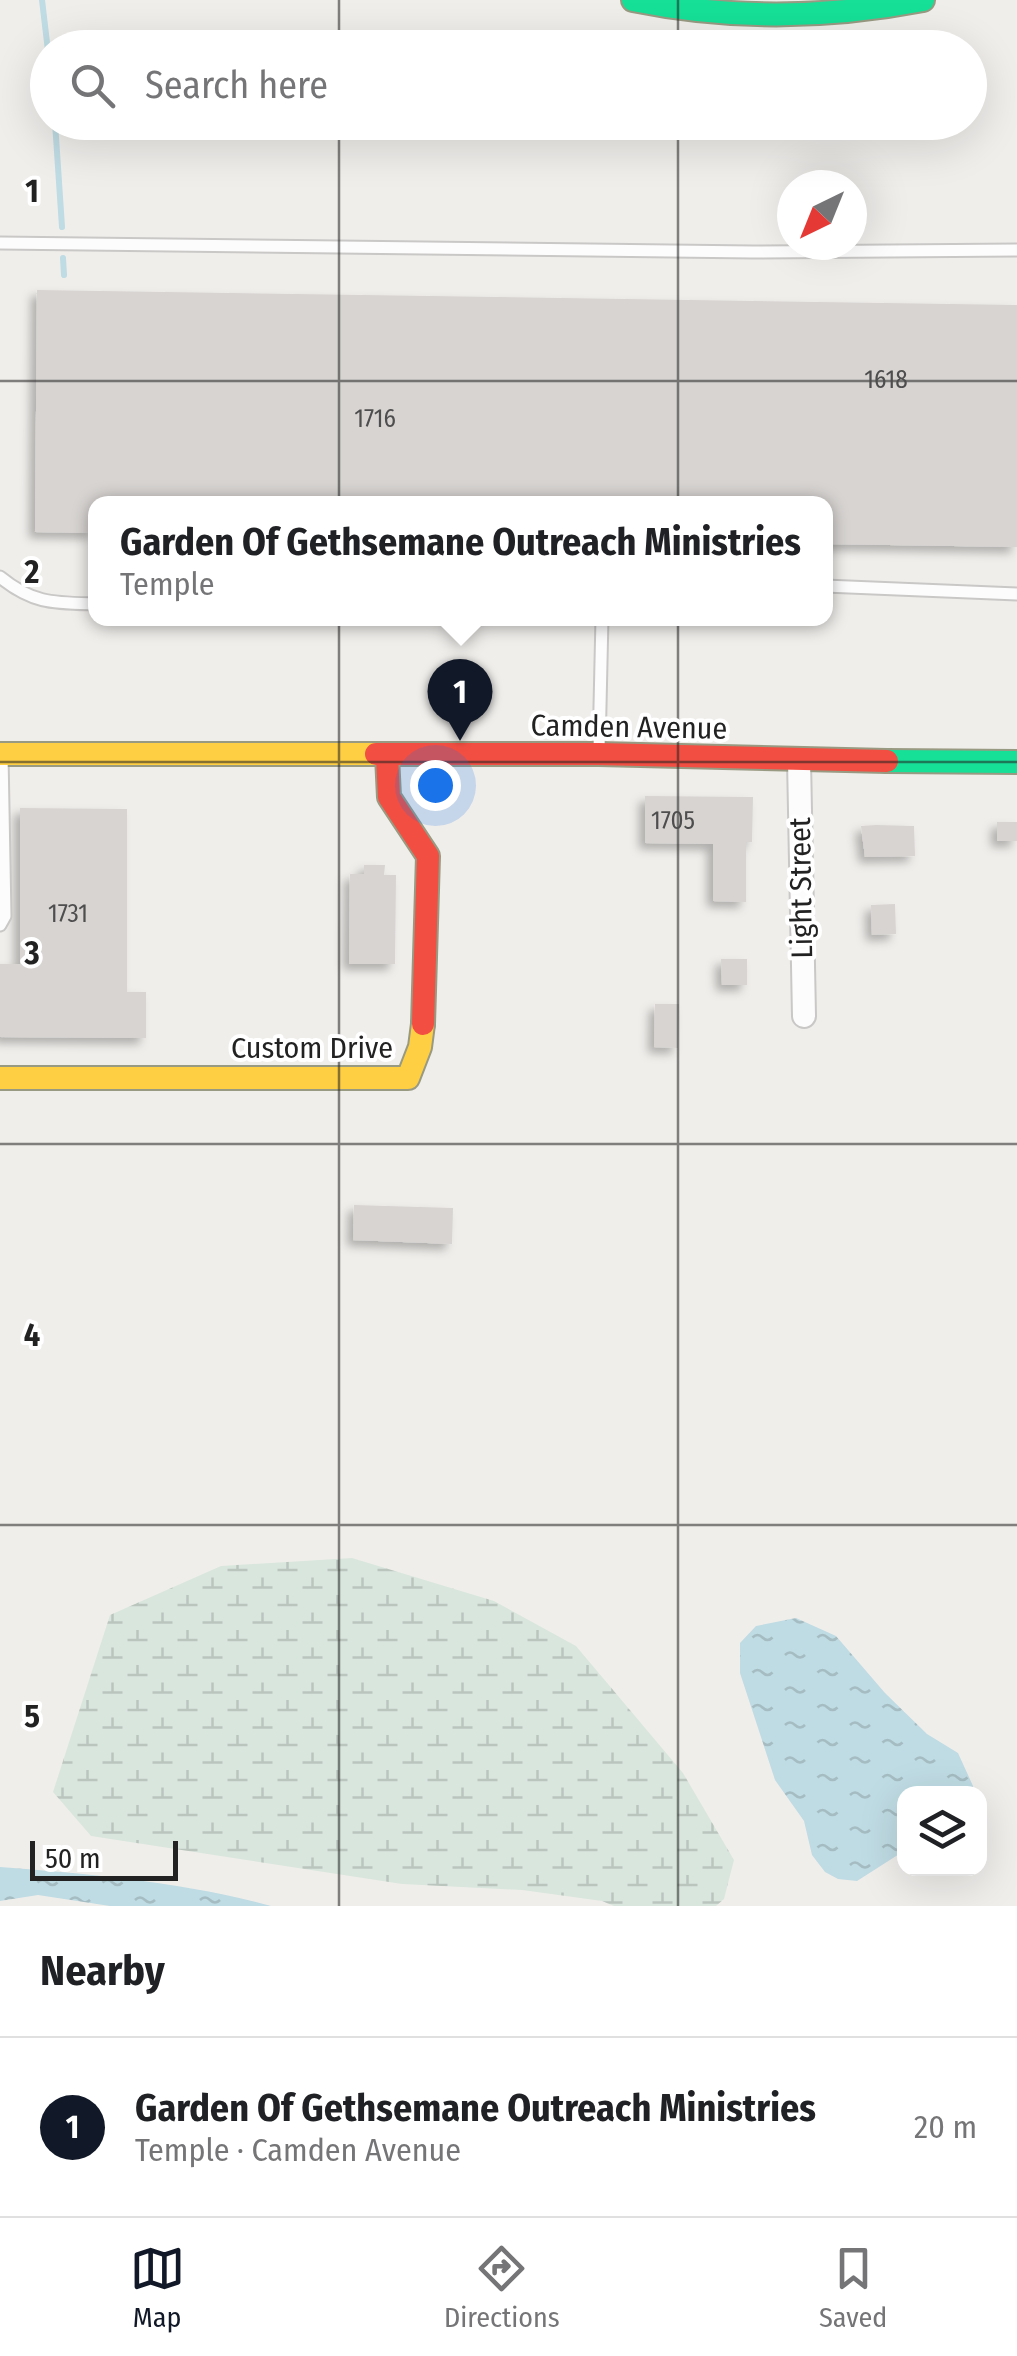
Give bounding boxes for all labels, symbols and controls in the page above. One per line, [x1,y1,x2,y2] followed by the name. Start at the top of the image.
[30,30,987,140] search box
[65,58,120,113] icon: search
[145,62,328,108] text: Search here
[777,170,867,260] north arrow
[25,172,39,210] text: 1
[864,365,908,395] house number: 1618
[354,404,396,434] house number: 1716
[88,496,833,626] popup
[120,519,801,565] text: Garden Of Gethsemane Outreach Ministries
[24,553,40,591] text: 2
[120,565,215,603] text: Temple
[428,658,492,741] pin: 1
[530,707,728,747] street label: Camden Avenue
[410,760,461,811] your location
[651,806,695,836] house number: 1705
[782,817,820,959] street label: Light Street
[48,899,88,929] house number: 1731
[23,934,40,972] text: 3
[231,1030,393,1066] street label: Custom Drive
[24,1316,40,1354] text: 4
[24,1697,40,1735] text: 5
[897,1786,987,1876] map controls
[897,1786,987,1876] button: layers
[30,1836,178,1880] scale bar
[45,1842,101,1875] text: 50 m
[40,1946,165,1996] text: Nearby
[135,2085,816,2131] text: Garden Of Gethsemane Outreach Ministries
[66,2108,79,2146] text: 1
[914,2108,977,2146] text: 20 m
[135,2131,461,2169] text: Temple · Camden Avenue
[130,2241,185,2334] tab: Map
[444,2241,560,2334] tab: Directions
[819,2241,887,2334] tab: Saved

